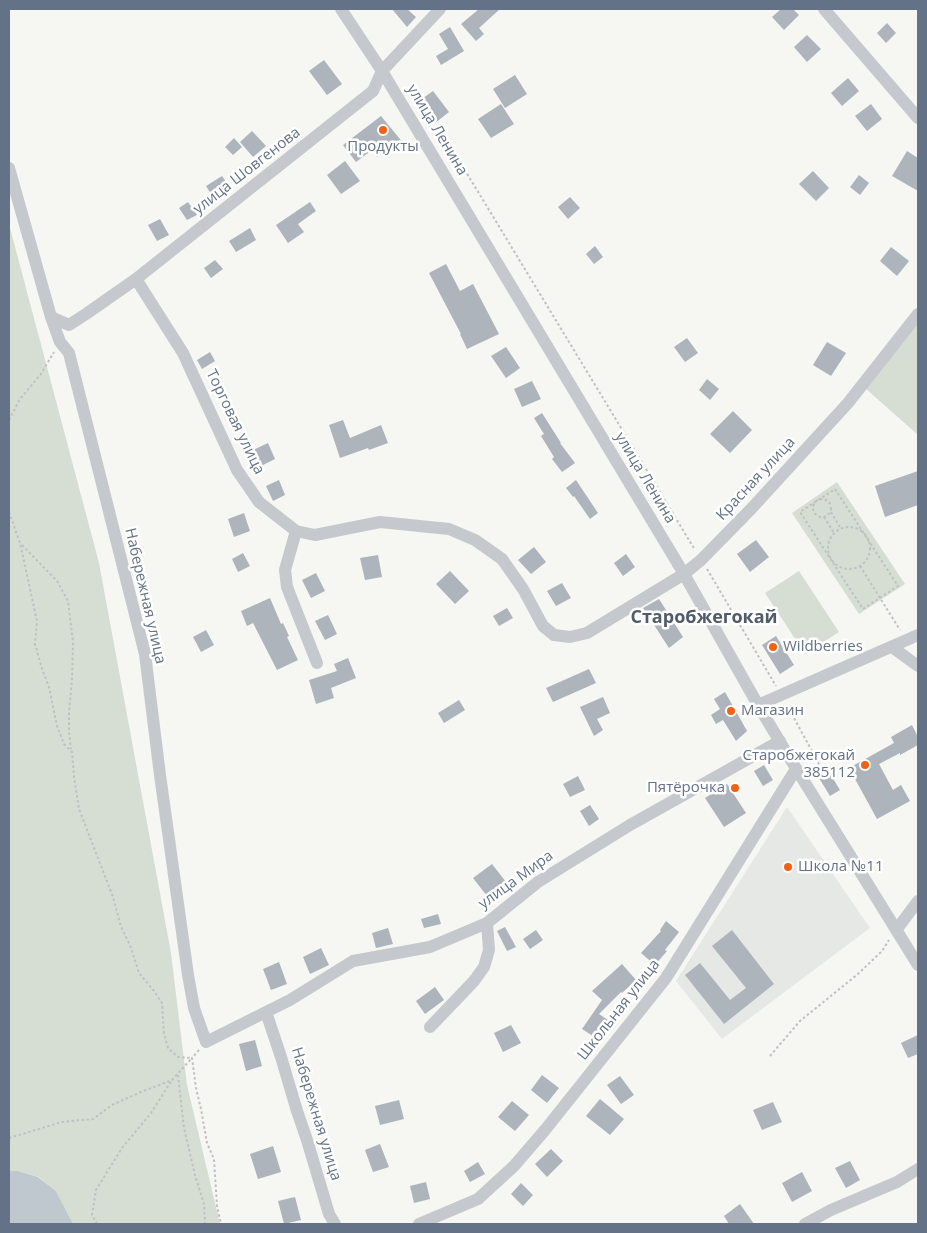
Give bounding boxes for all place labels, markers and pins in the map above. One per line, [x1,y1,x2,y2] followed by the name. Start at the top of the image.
[377,124,389,136] marker: Продукты
[347,138,419,156] place label: Продукты
[783,638,863,656] place label: Wildberries
[767,641,779,653] marker: Wildberries
[741,702,804,720] place label: Магазин
[725,705,737,717] marker: Магазин
[742,747,855,782] place label: Старобжегокай 385112
[859,759,871,771] marker: Старобжегокай 385112
[647,779,725,797] place label: Пятёрочка
[729,782,741,794] marker: Пятёрочка
[798,858,883,876] place label: Школа №11
[782,861,794,873] marker: Школа №11

